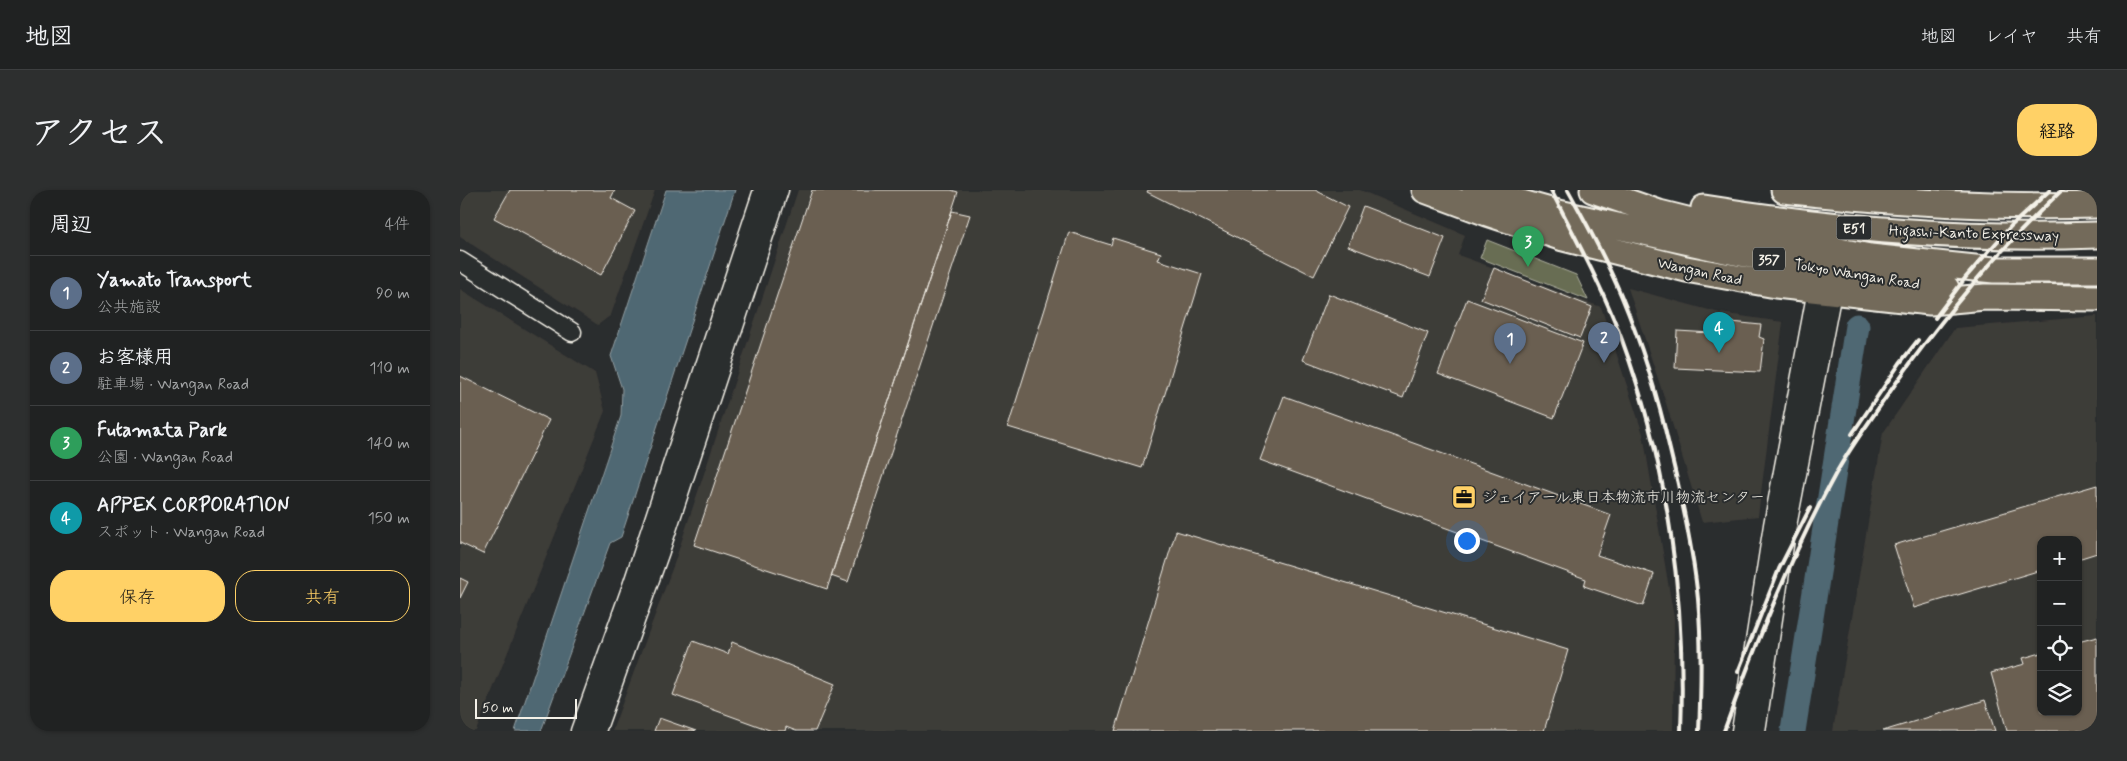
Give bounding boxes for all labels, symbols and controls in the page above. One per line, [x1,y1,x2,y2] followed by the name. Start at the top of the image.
[25,22,73,53] text: 地図
[1921,25,1957,49] text: 地図
[1985,25,2038,49] text: レイヤ
[2066,25,2102,49] text: 共有
[2017,104,2097,156] button: 経路
[30,111,168,157] text: アクセス
[50,211,92,239] text: 周辺
[385,214,410,235] text: 4件
[1836,216,1872,239] road number: E51
[1889,221,2059,248] street label: Higashi-Kanto Expressway
[1512,226,1544,267] pin: 3
[1753,248,1785,270] road number: 357
[1655,253,1744,292] street label: Wangan Road
[1792,255,1921,296] street label: Tokyo Wangan Road
[97,268,252,293] text: Yamato Transport
[62,283,70,304] text: 1
[376,283,410,304] text: 90 m
[97,297,161,318] text: 公共施設
[1703,312,1735,353] pin: 4
[1588,322,1620,363] pin: 2
[1494,323,1526,364] pin: 1
[97,345,173,370] text: お客様用
[62,358,70,379] text: 2
[369,358,410,379] text: 110 m
[97,374,249,395] text: 駐車場 · Wangan Road
[97,418,227,443] text: Futamata Park
[62,433,70,454] text: 3
[366,433,410,454] text: 140 m
[97,447,233,468] text: 公園 · Wangan Road
[1451,484,1477,510] office icon: ジェイアール東日本物流市川物流センター
[1482,488,1765,508] place label: ジェイアール東日本物流市川物流センター
[97,493,289,518] text: APPEX CORPORATION
[61,508,71,529] text: 4
[368,508,410,529] text: 150 m
[97,522,265,543] text: スポット · Wangan Road
[1454,528,1480,554] your location
[2037,536,2082,716] map controls
[2037,536,2082,581] button: +
[50,570,225,622] button: 保存
[235,570,410,622] button: 共有
[2037,581,2082,626] button: −
[2037,626,2082,671] button: locate
[2037,671,2082,716] button: layers
[475,696,578,719] scale bar
[482,699,513,717] text: 50 m

